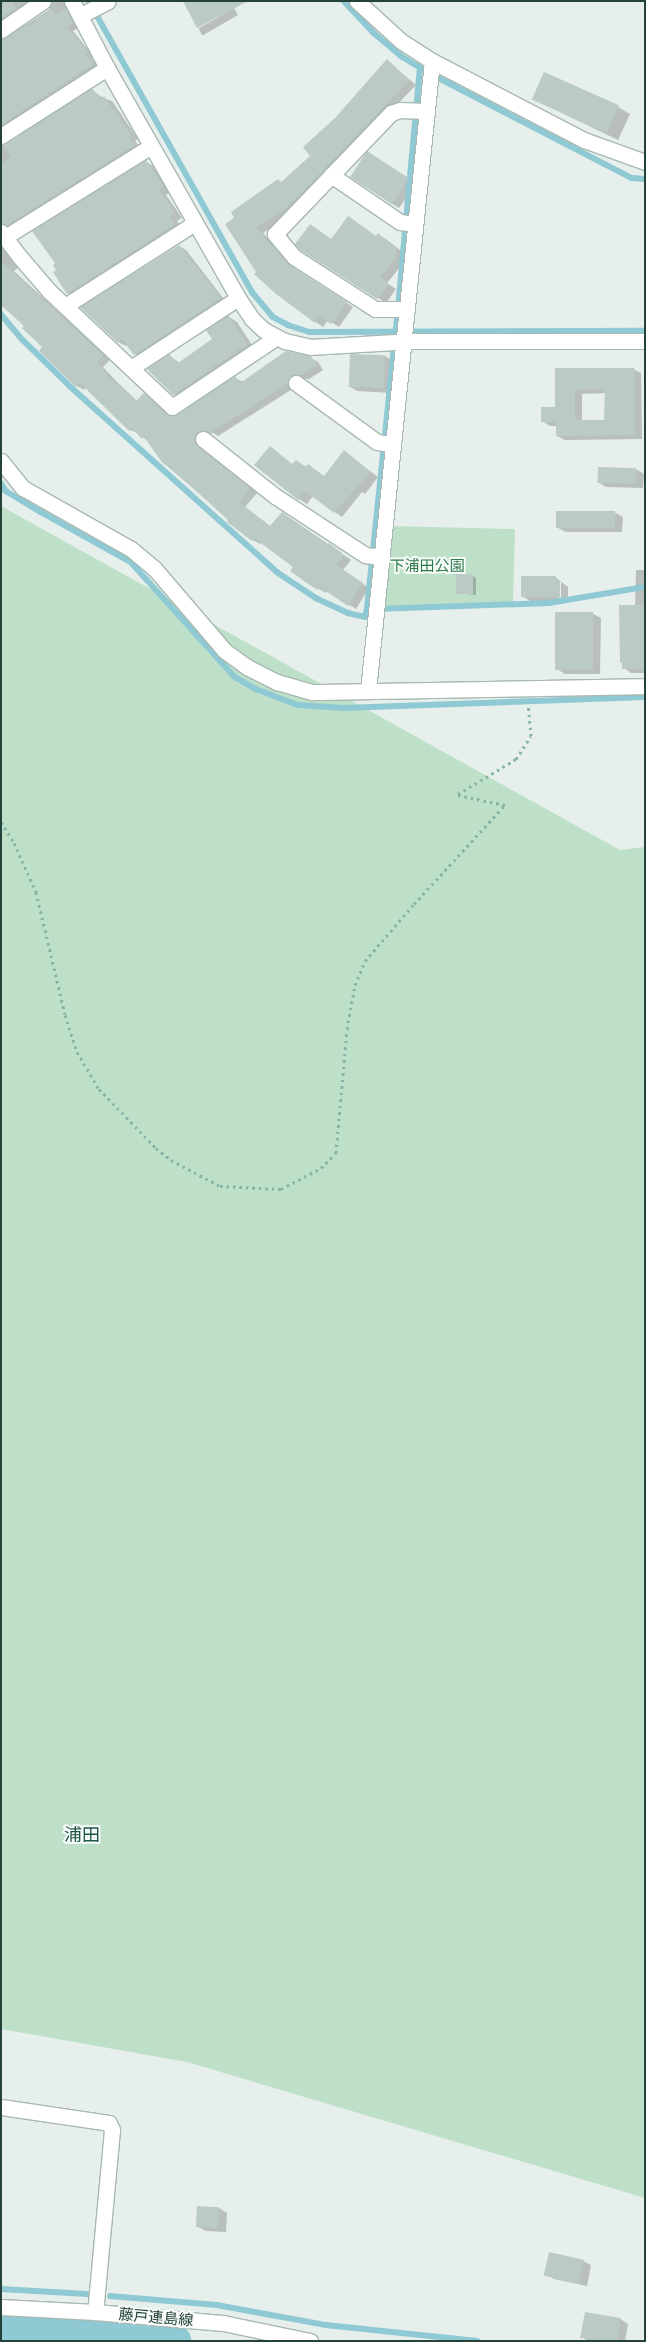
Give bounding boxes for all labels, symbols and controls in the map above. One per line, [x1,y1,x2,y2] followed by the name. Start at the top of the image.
[390,557,464,575] park label: 下浦田公園
[64,1824,100,1846] district label: 浦田
[118,2305,194,2329] street label: 藤戸連島線

